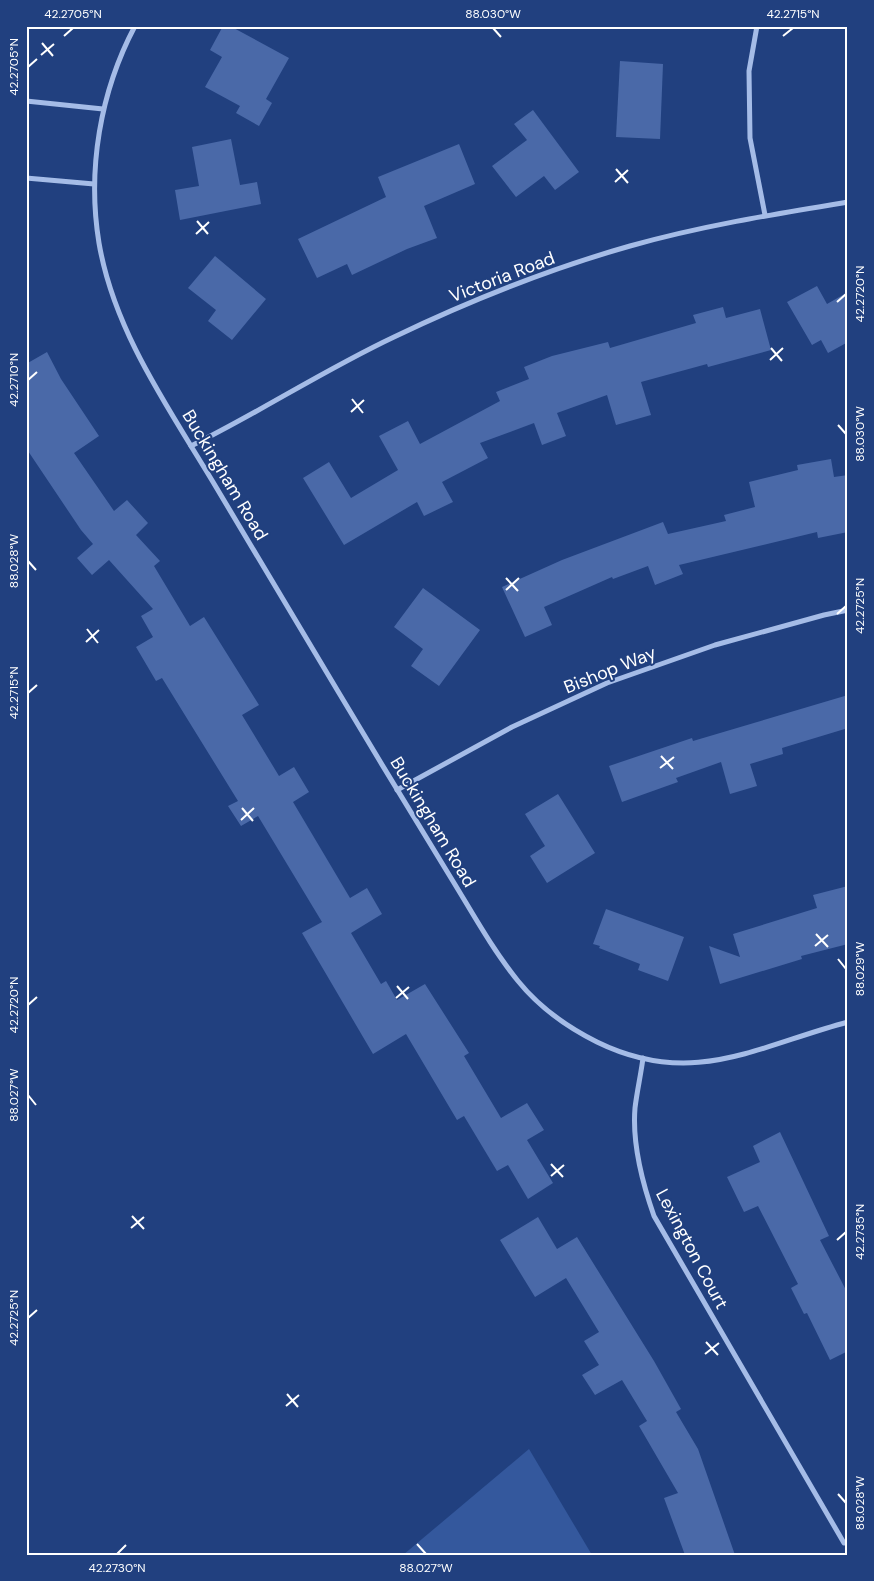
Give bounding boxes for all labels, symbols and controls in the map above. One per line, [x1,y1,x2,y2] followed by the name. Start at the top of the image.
[44,6,102,22] text: 42.2705°N
[465,6,521,22] text: 88.030°W
[766,6,820,22] text: 42.2715°N
[6,38,22,96] text: 42.2705°N
[446,246,558,308] street label: Victoria Road
[852,266,868,322] text: 42.2720°N
[6,353,22,407] text: 42.2710°N
[177,405,273,545] street label: Buckingham Road
[852,406,868,462] text: 88.030°W
[6,533,22,588] text: 88.028°W
[852,578,868,634] text: 42.2725°N
[560,641,660,699] street label: Bishop Way
[6,666,22,720] text: 42.2715°N
[385,752,481,892] street label: Buckingham Road
[852,941,868,996] text: 88.029°W
[6,977,22,1033] text: 42.2720°N
[6,1068,22,1122] text: 88.027°W
[650,1185,734,1313] street label: Lexington Court
[852,1204,868,1260] text: 42.2735°N
[6,1290,22,1346] text: 42.2725°N
[852,1475,868,1530] text: 88.028°W
[88,1560,146,1576] text: 42.2730°N
[399,1560,453,1576] text: 88.027°W

